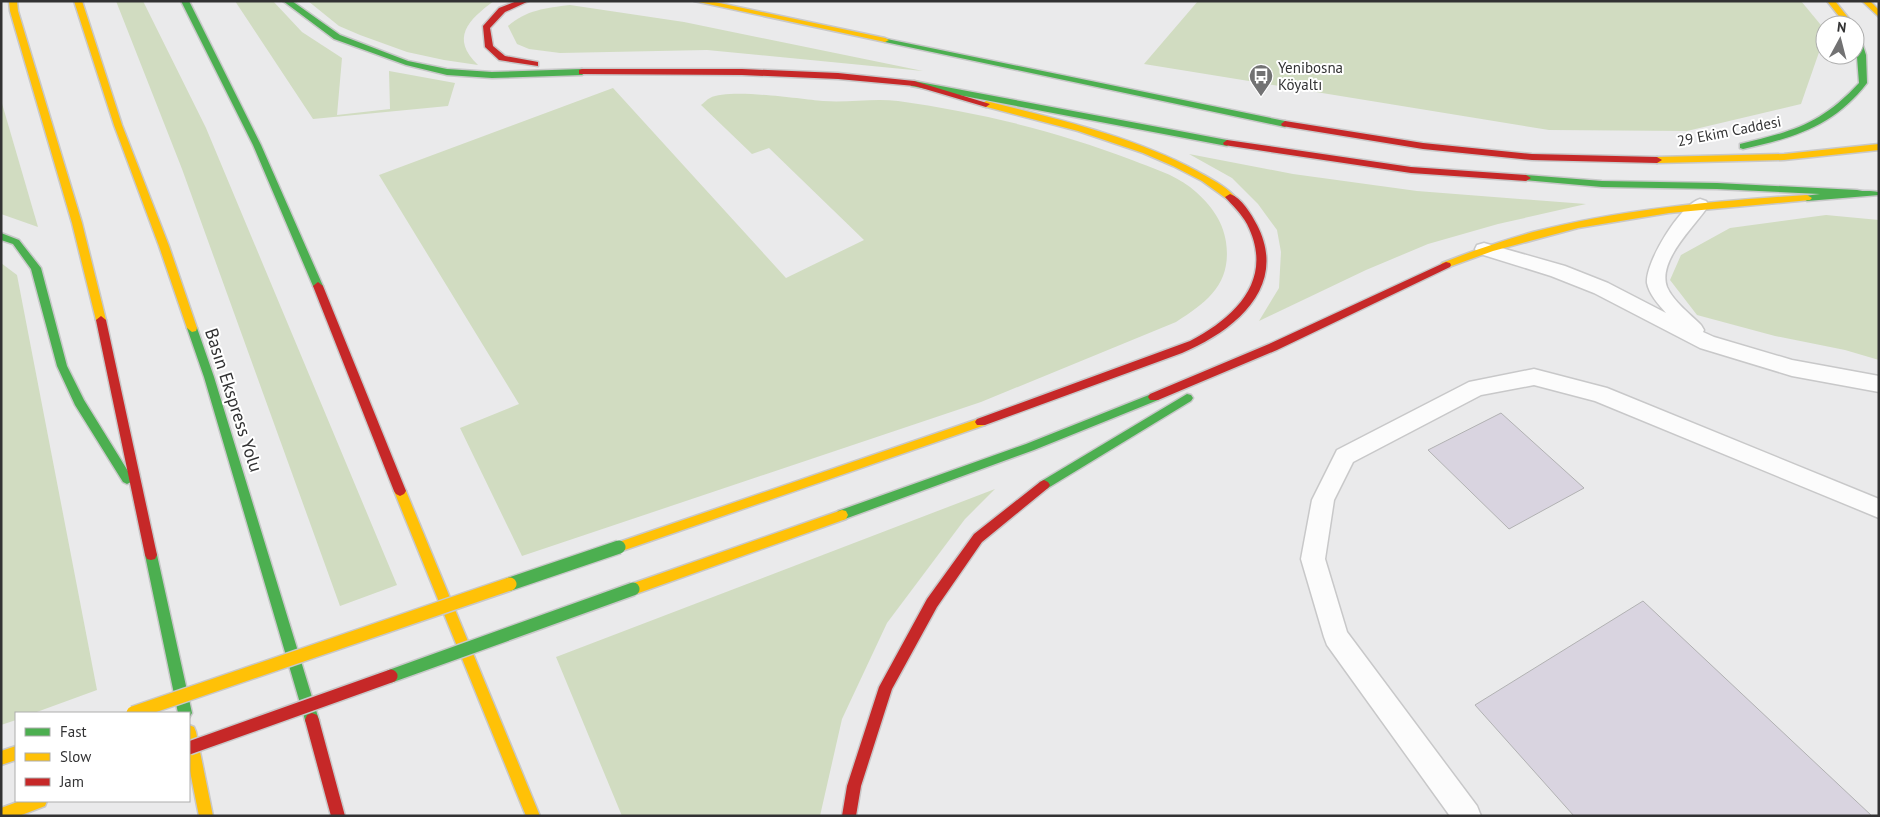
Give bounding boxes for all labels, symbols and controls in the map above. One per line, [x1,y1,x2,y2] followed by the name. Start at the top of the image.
[1815,15,1865,65] north arrow
[1836,18,1847,37] text: N
[1278,58,1343,94] place label: Yenibosna Köyaltı
[1248,63,1274,97] bus stop icon: Yenibosna Köyaltı
[1675,112,1783,150] street label: 29 Ekim Caddesi
[200,325,268,475] street label: Basın Ekspress Yolu
[15,712,190,802] legend
[60,722,87,741] text: Fast
[60,747,91,766] text: Slow
[59,772,84,791] text: Jam

